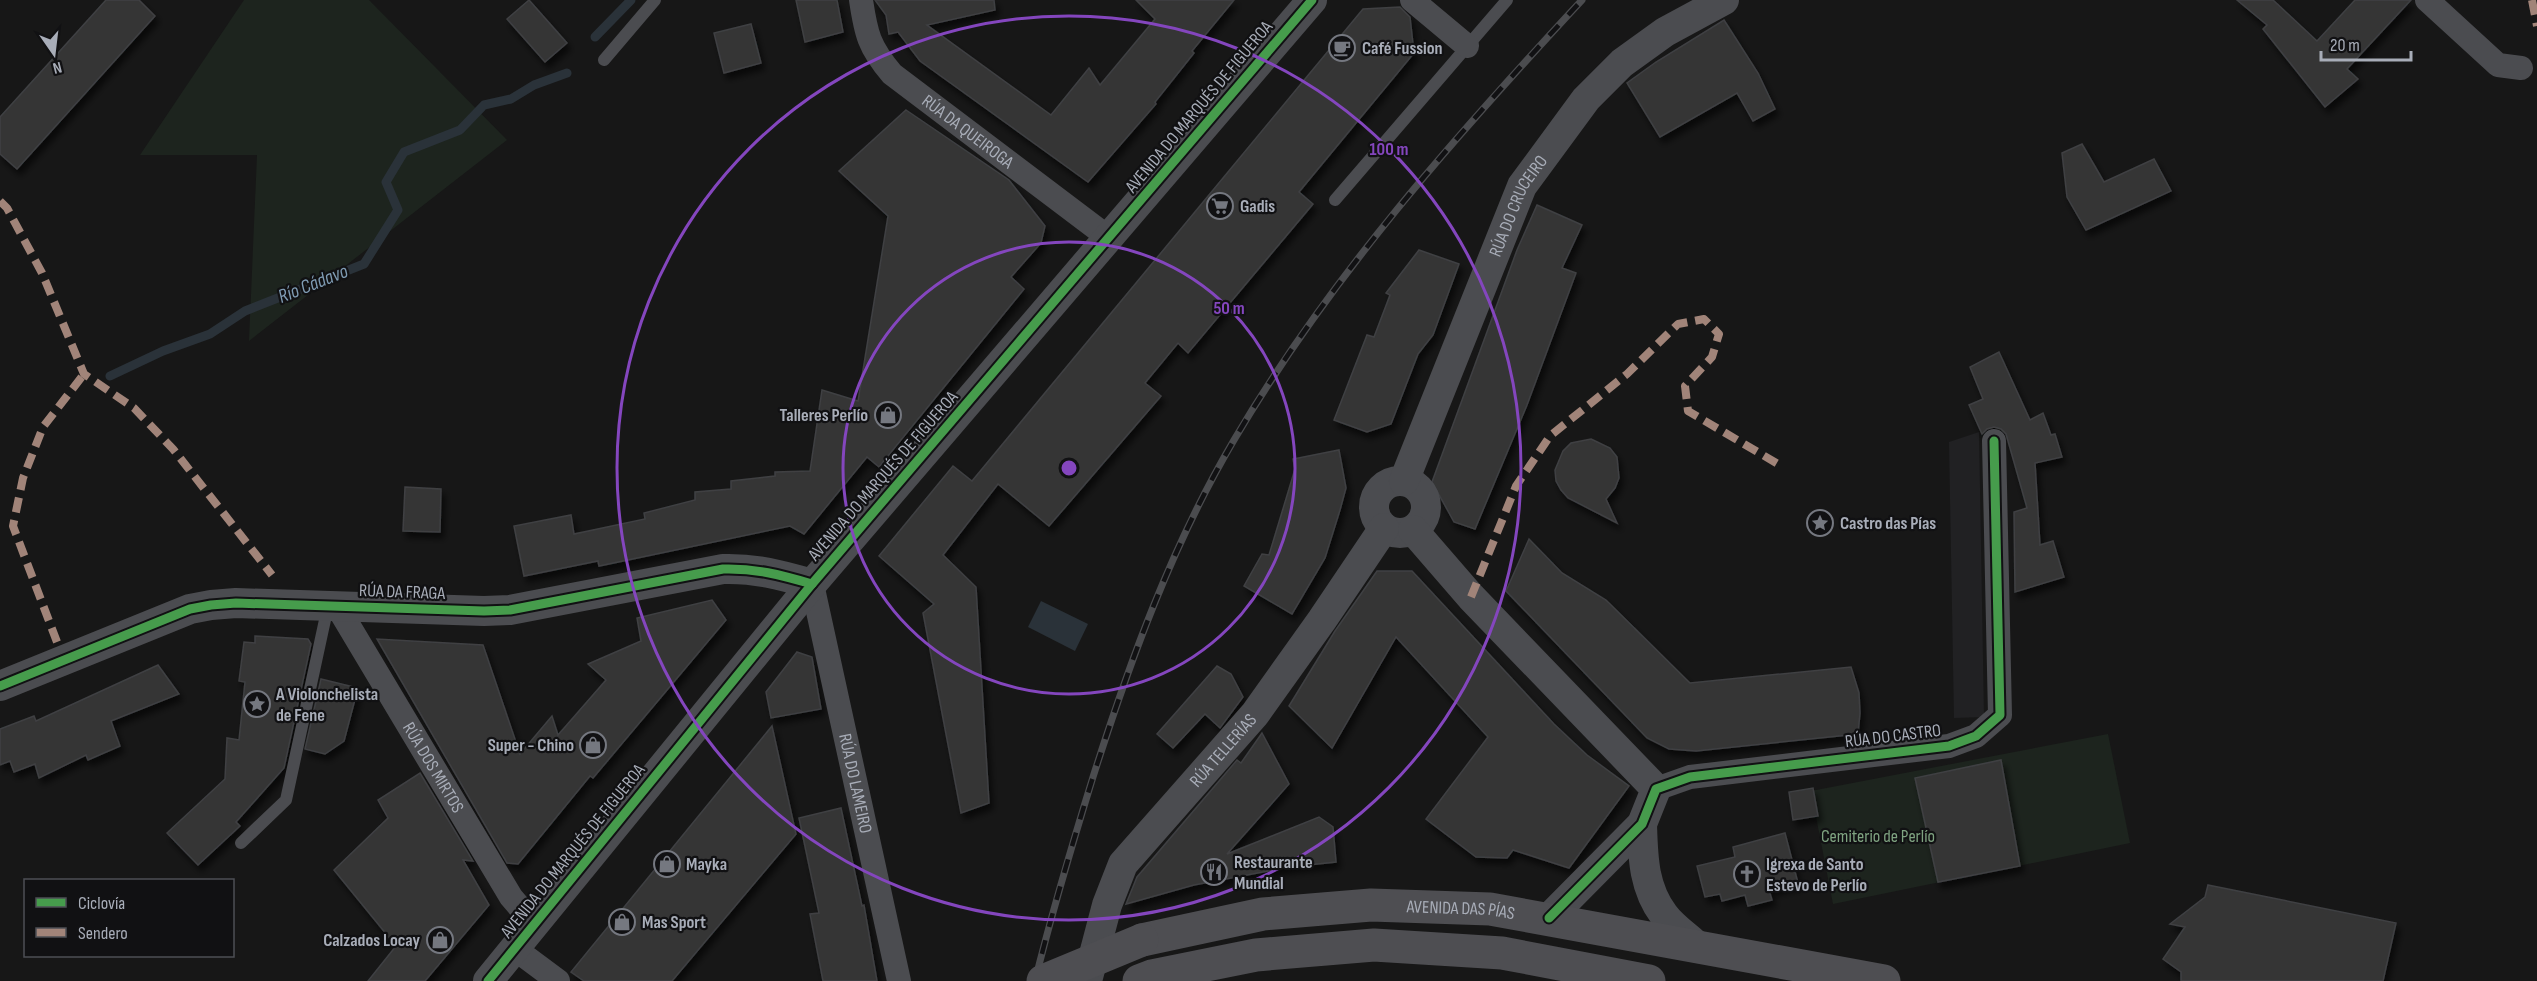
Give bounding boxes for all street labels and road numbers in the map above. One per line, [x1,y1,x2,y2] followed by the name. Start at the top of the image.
[1120,17,1277,198] street label: AVENIDA DO MARQUÉS DE FIGUEROA
[918,90,1018,173] street label: RÚA DA QUEIROGA
[1484,151,1552,260] street label: RÚA DO CRUCEIRO
[803,387,962,566] street label: AVENIDA DO MARQUÉS DE FIGUEROA
[359,580,446,604] street label: RÚA DA FRAGA
[1185,709,1261,791] street label: RÚA TELLERÍAS
[398,718,469,817] street label: RÚA DOS MIRTOS
[1844,720,1942,752] street label: RÚA DO CASTRO
[835,731,877,835] street label: RÚA DO LAMEIRO
[496,760,650,943] street label: AVENIDA DO MARQUÉS DE FIGUEROA
[1405,896,1517,924] street label: AVENIDA DAS PÍAS

